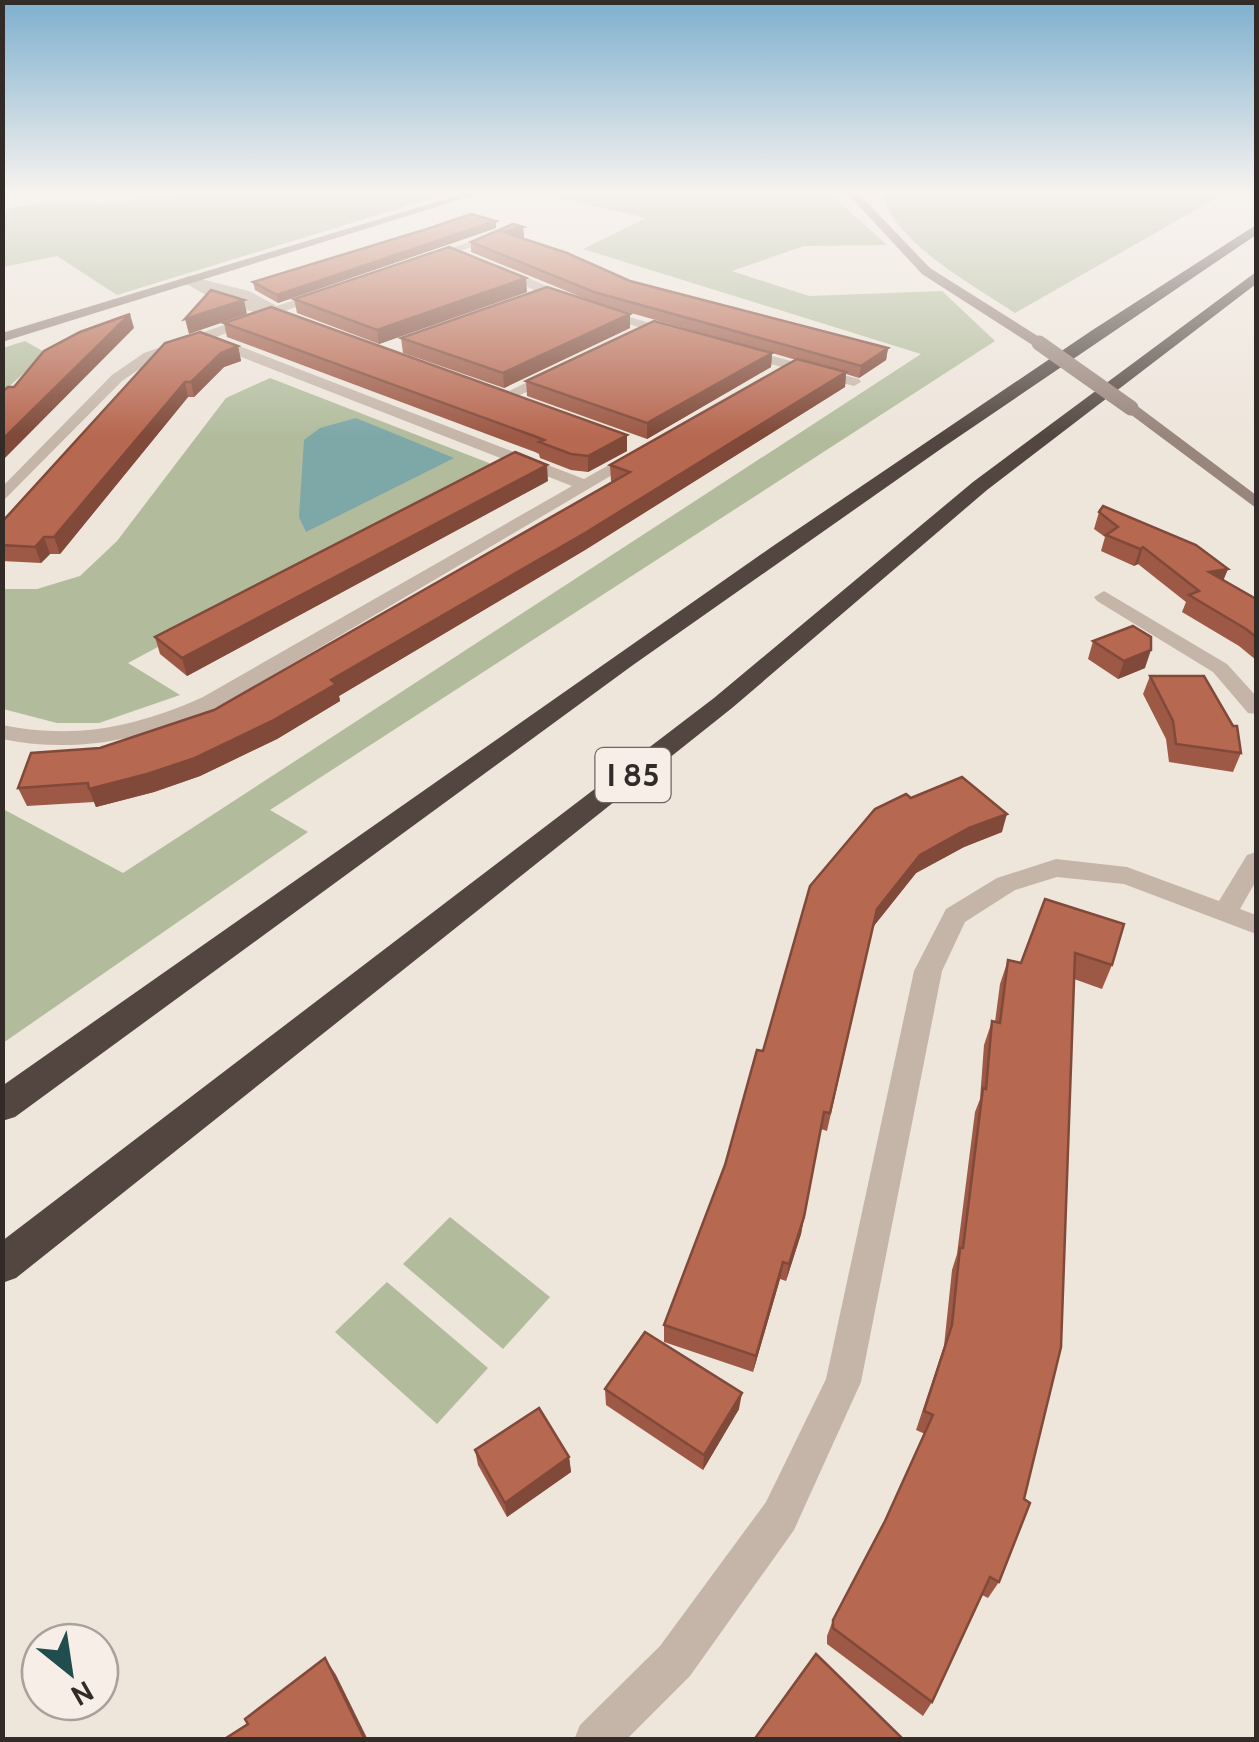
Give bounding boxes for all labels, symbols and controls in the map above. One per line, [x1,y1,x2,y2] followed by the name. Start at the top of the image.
[596,748,670,802] road number: I 85
[20,1622,120,1722] north arrow
[65,1674,100,1713] text: N

